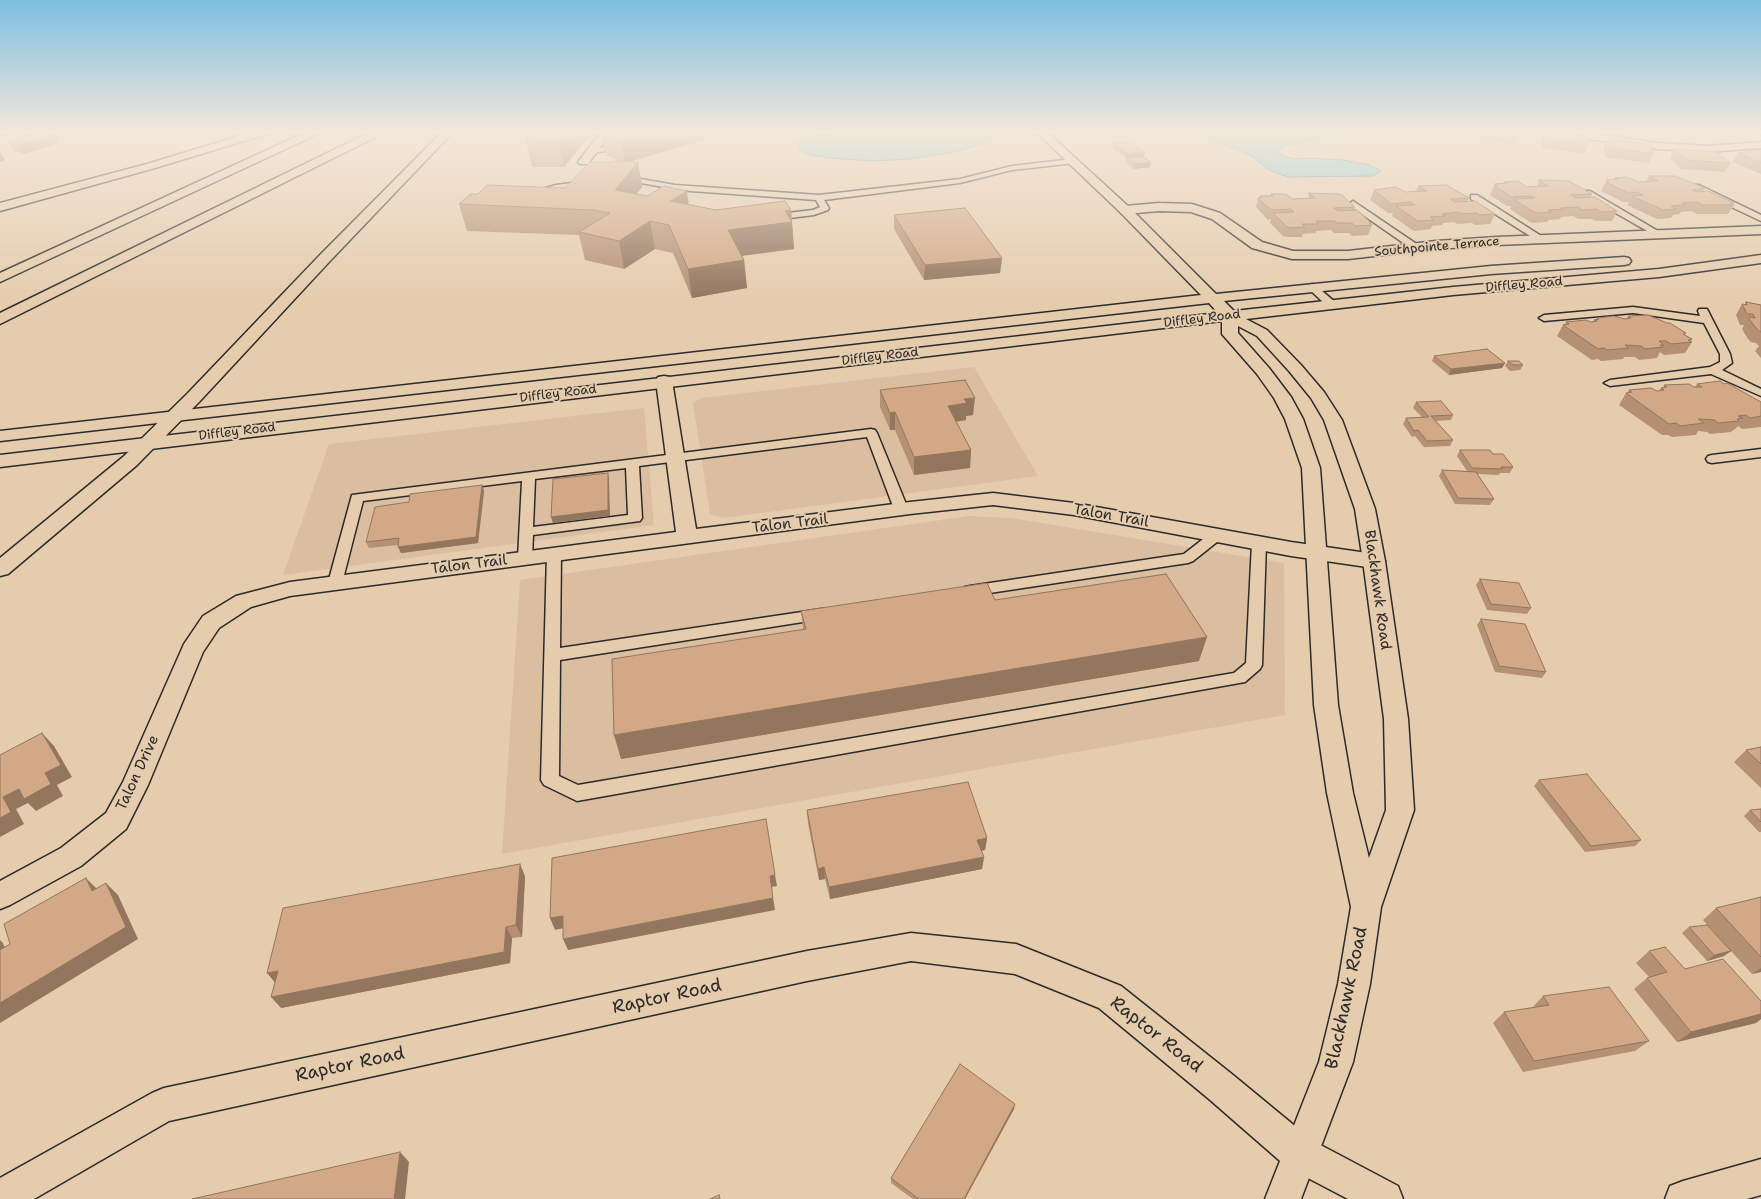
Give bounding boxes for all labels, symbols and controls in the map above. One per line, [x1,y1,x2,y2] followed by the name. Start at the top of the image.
[1374,234,1500,260] street label: Southpointe Terrace
[1485,274,1563,296] street label: Diffley Road
[1163,307,1241,331] street label: Diffley Road
[841,345,919,369] street label: Diffley Road
[519,382,597,406] street label: Diffley Road
[198,420,276,444] street label: Diffley Road
[1072,501,1150,531] street label: Talon Trail
[751,510,829,538] street label: Talon Trail
[1360,529,1394,651] street label: Blackhawk Road
[430,551,508,579] street label: Talon Trail
[113,732,163,814] street label: Talon Drive
[1321,925,1373,1071] street label: Blackhawk Road
[610,975,724,1019] street label: Raptor Road
[1106,992,1206,1078] street label: Raptor Road
[293,1043,407,1087] street label: Raptor Road

